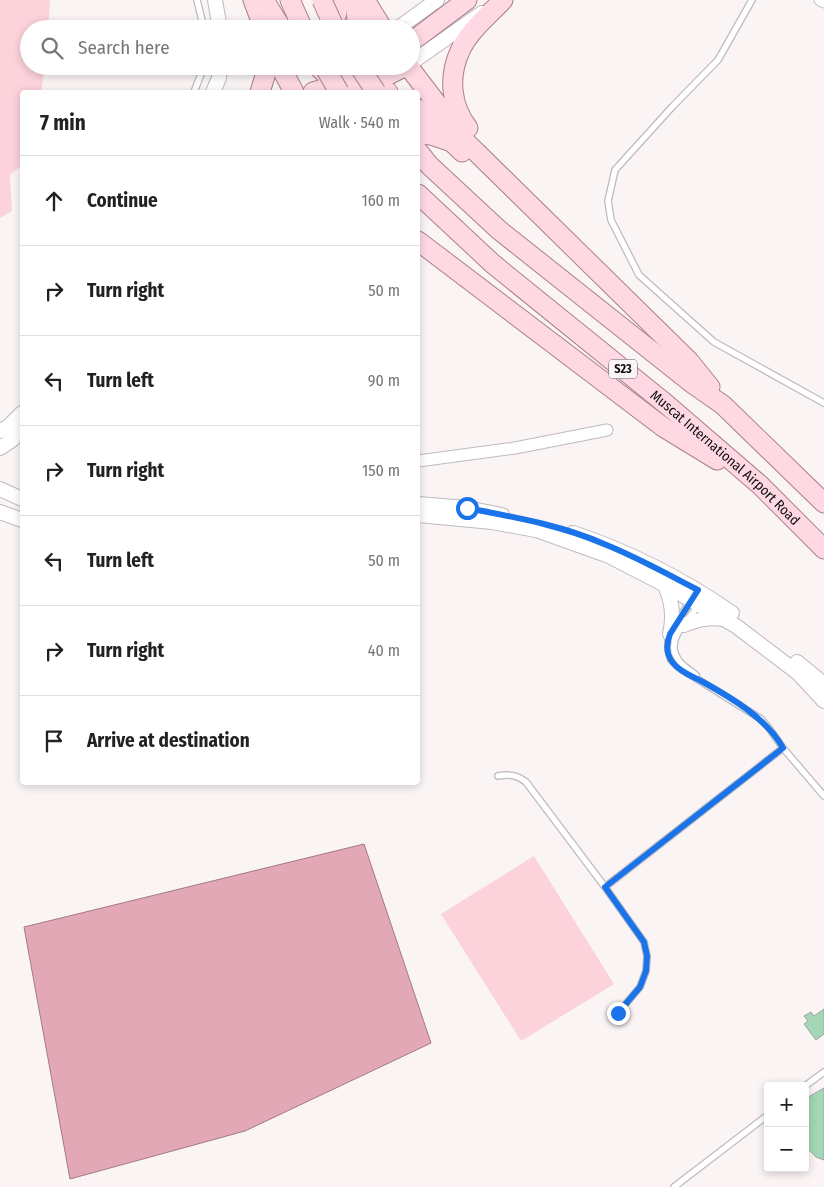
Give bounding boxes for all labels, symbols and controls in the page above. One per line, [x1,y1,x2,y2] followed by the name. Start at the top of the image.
[20,20,420,75] search box
[38,34,66,62] icon: search
[78,36,170,59] text: Search here
[40,110,86,136] text: 7 min
[319,113,400,132] text: Walk · 540 m
[40,187,68,215] icon: ahead
[87,189,158,212] text: Continue
[361,191,400,210] text: 160 m
[40,277,68,305] icon: right
[87,279,164,302] text: Turn right
[368,281,400,300] text: 50 m
[609,359,637,378] road number: S23
[40,367,68,395] icon: left
[87,369,154,392] text: Turn left
[368,371,400,390] text: 90 m
[647,387,803,529] street label: Muscat International Airport Road
[40,457,68,485] icon: right
[87,459,164,482] text: Turn right
[362,461,400,480] text: 150 m
[456,497,479,520] route start
[40,547,68,575] icon: left
[87,549,154,572] text: Turn left
[368,551,400,570] text: 50 m
[40,637,68,665] icon: right
[87,639,164,662] text: Turn right
[368,641,400,660] text: 40 m
[40,727,68,755] icon: arrive
[87,729,250,752] text: Arrive at destination
[607,1002,630,1025] route end
[764,1082,809,1172] map controls
[764,1082,809,1127] button: +
[764,1127,809,1172] button: −

